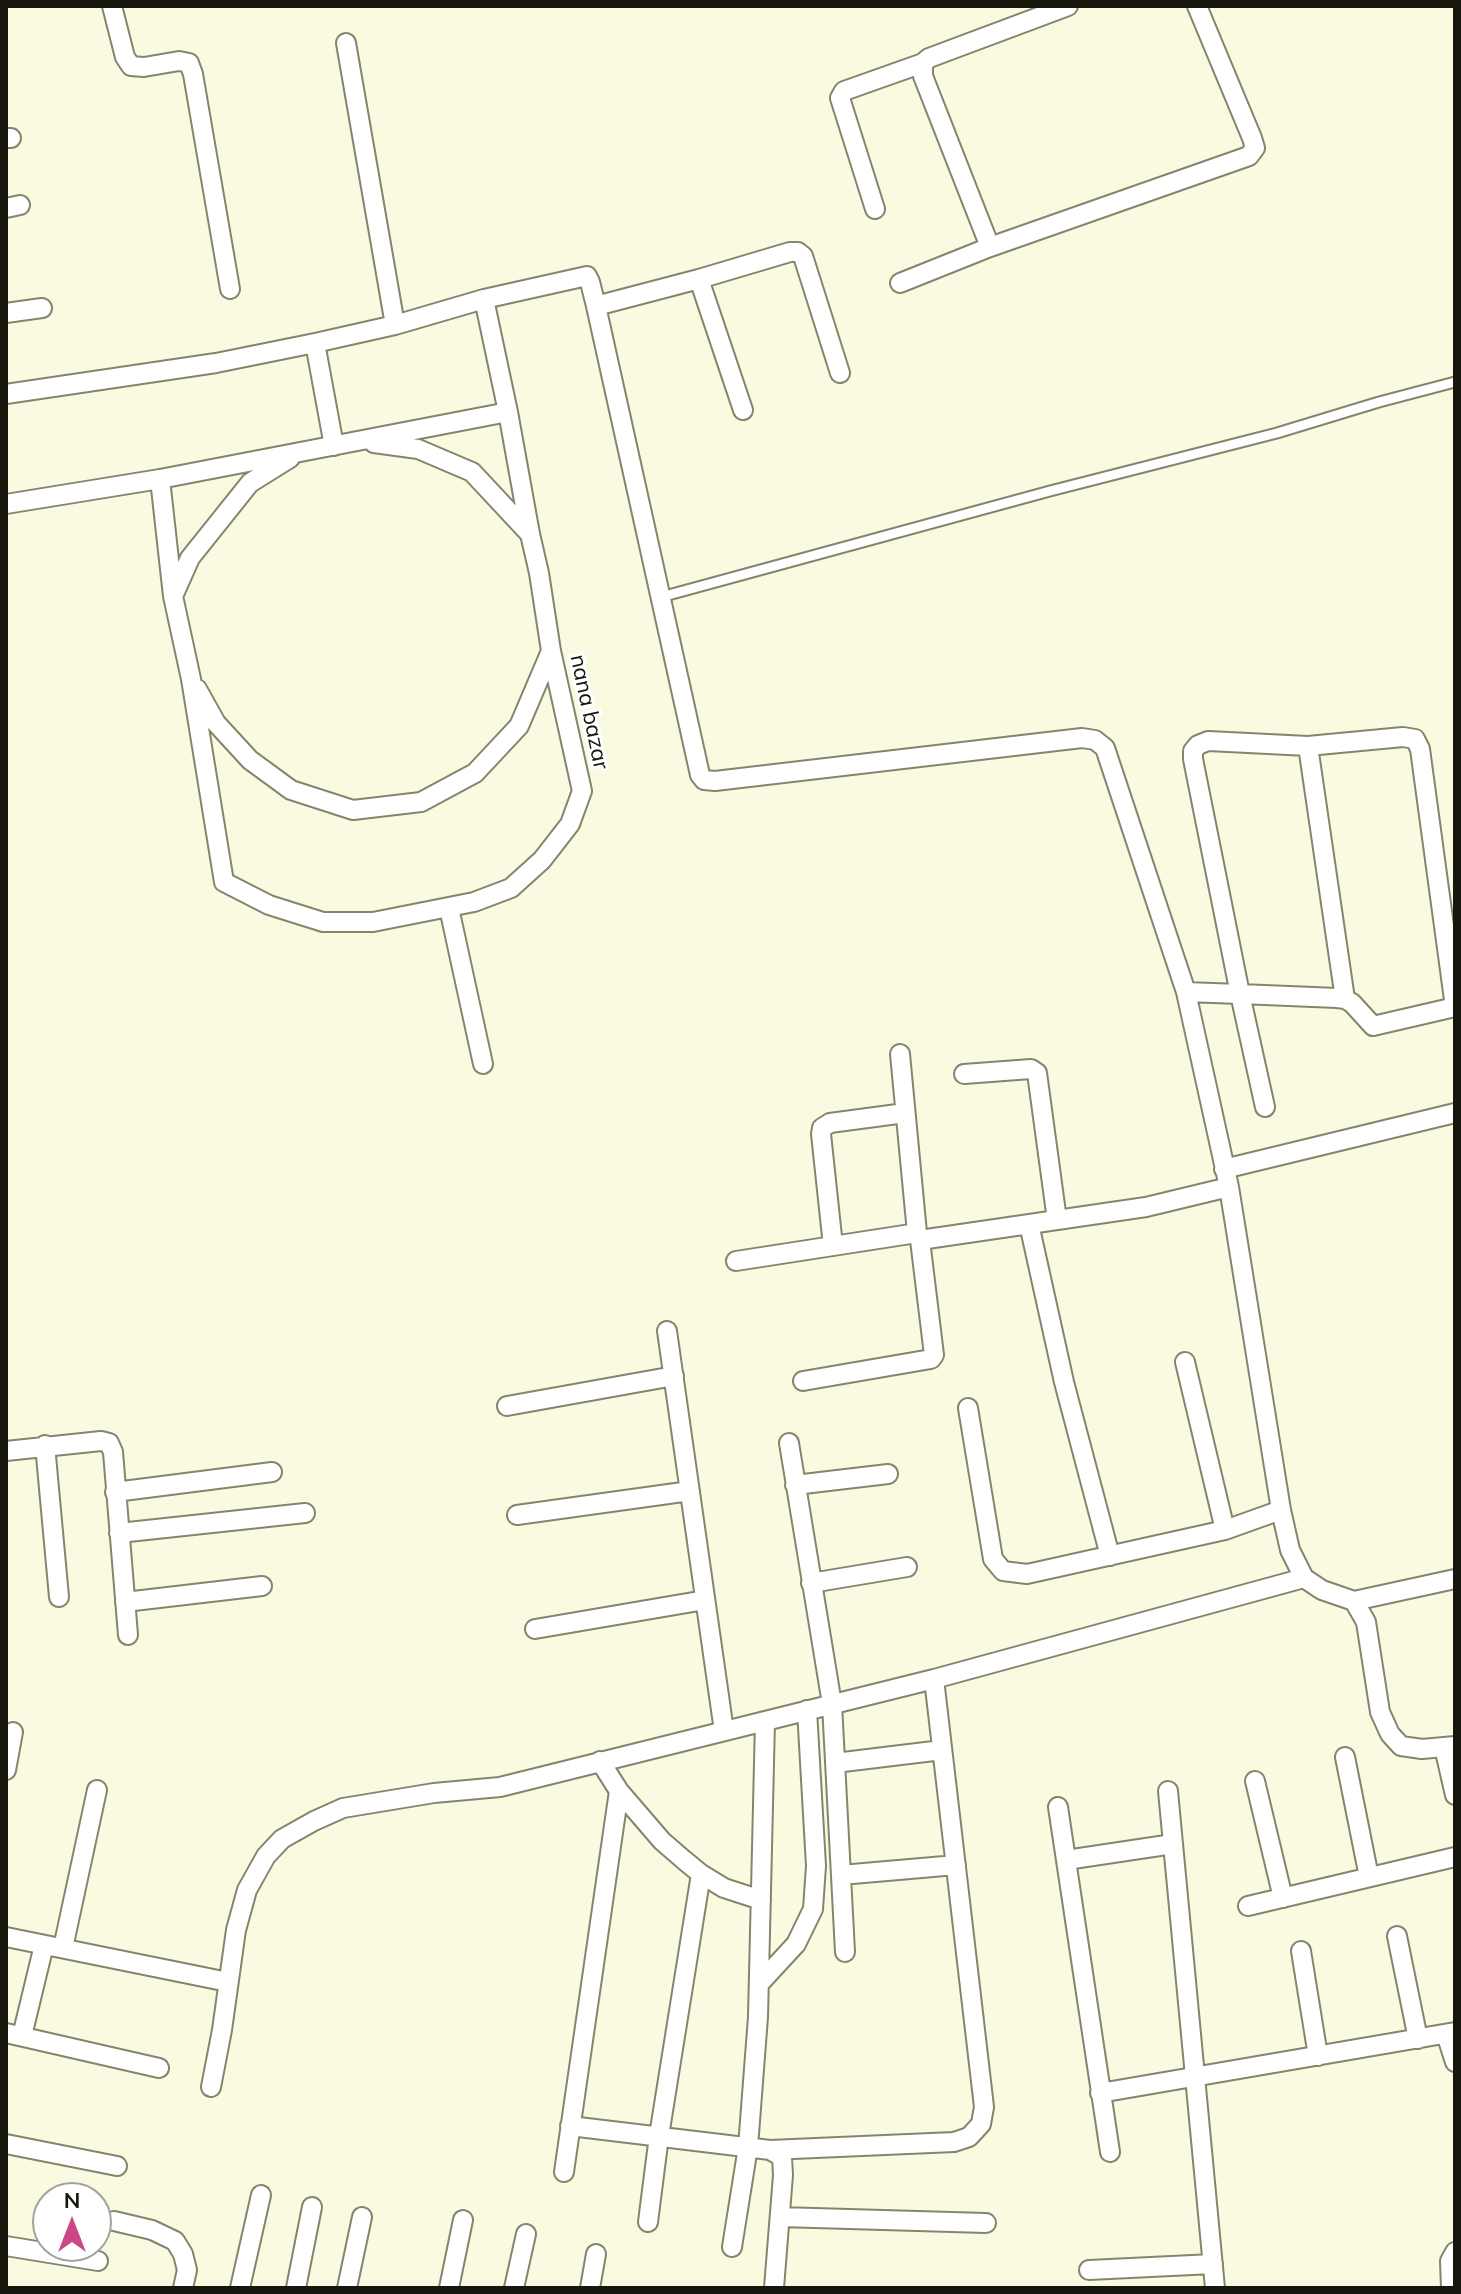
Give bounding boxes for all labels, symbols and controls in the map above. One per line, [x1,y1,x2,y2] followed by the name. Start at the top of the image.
[564,652,614,772] street label: nana bazar
[32,2182,112,2262] north arrow
[64,2186,80,2214] text: N

